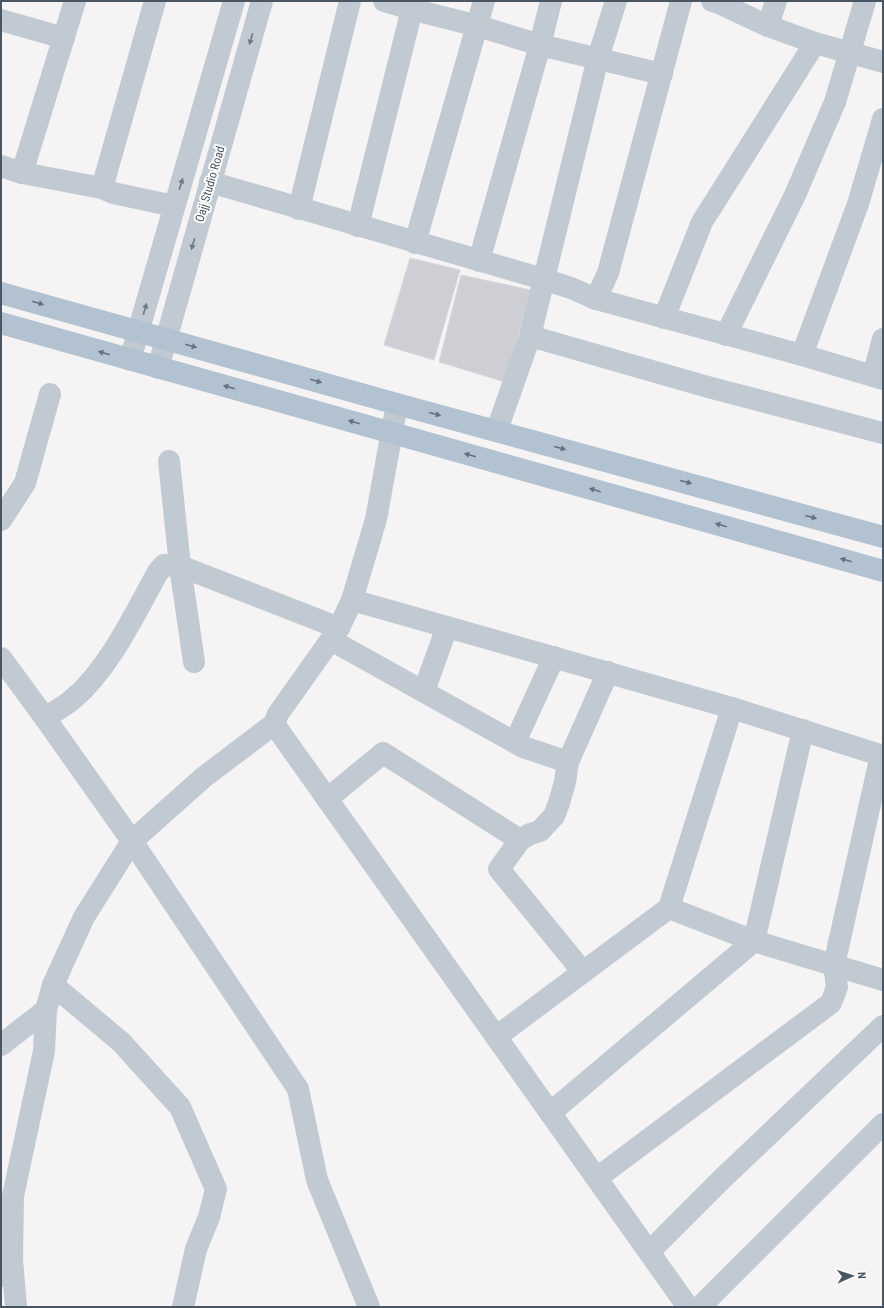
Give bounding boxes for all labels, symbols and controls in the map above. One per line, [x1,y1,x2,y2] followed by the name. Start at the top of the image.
[248,33,254,45] one-way arrow
[192,144,228,224] street label: Oajj Studio Road
[178,178,184,190] one-way arrow
[190,239,196,251] one-way arrow
[32,301,45,307] one-way arrow
[142,303,148,315] one-way arrow
[185,343,197,349] one-way arrow
[98,349,110,355] one-way arrow
[310,378,322,384] one-way arrow
[223,384,235,390] one-way arrow
[429,411,441,417] one-way arrow
[348,419,360,425] one-way arrow
[555,445,567,451] one-way arrow
[464,452,476,458] one-way arrow
[680,479,692,485] one-way arrow
[589,487,601,493] one-way arrow
[805,514,817,520] one-way arrow
[714,522,726,528] one-way arrow
[839,557,851,563] one-way arrow
[832,1256,872,1296] north arrow
[855,1272,868,1279] text: N

